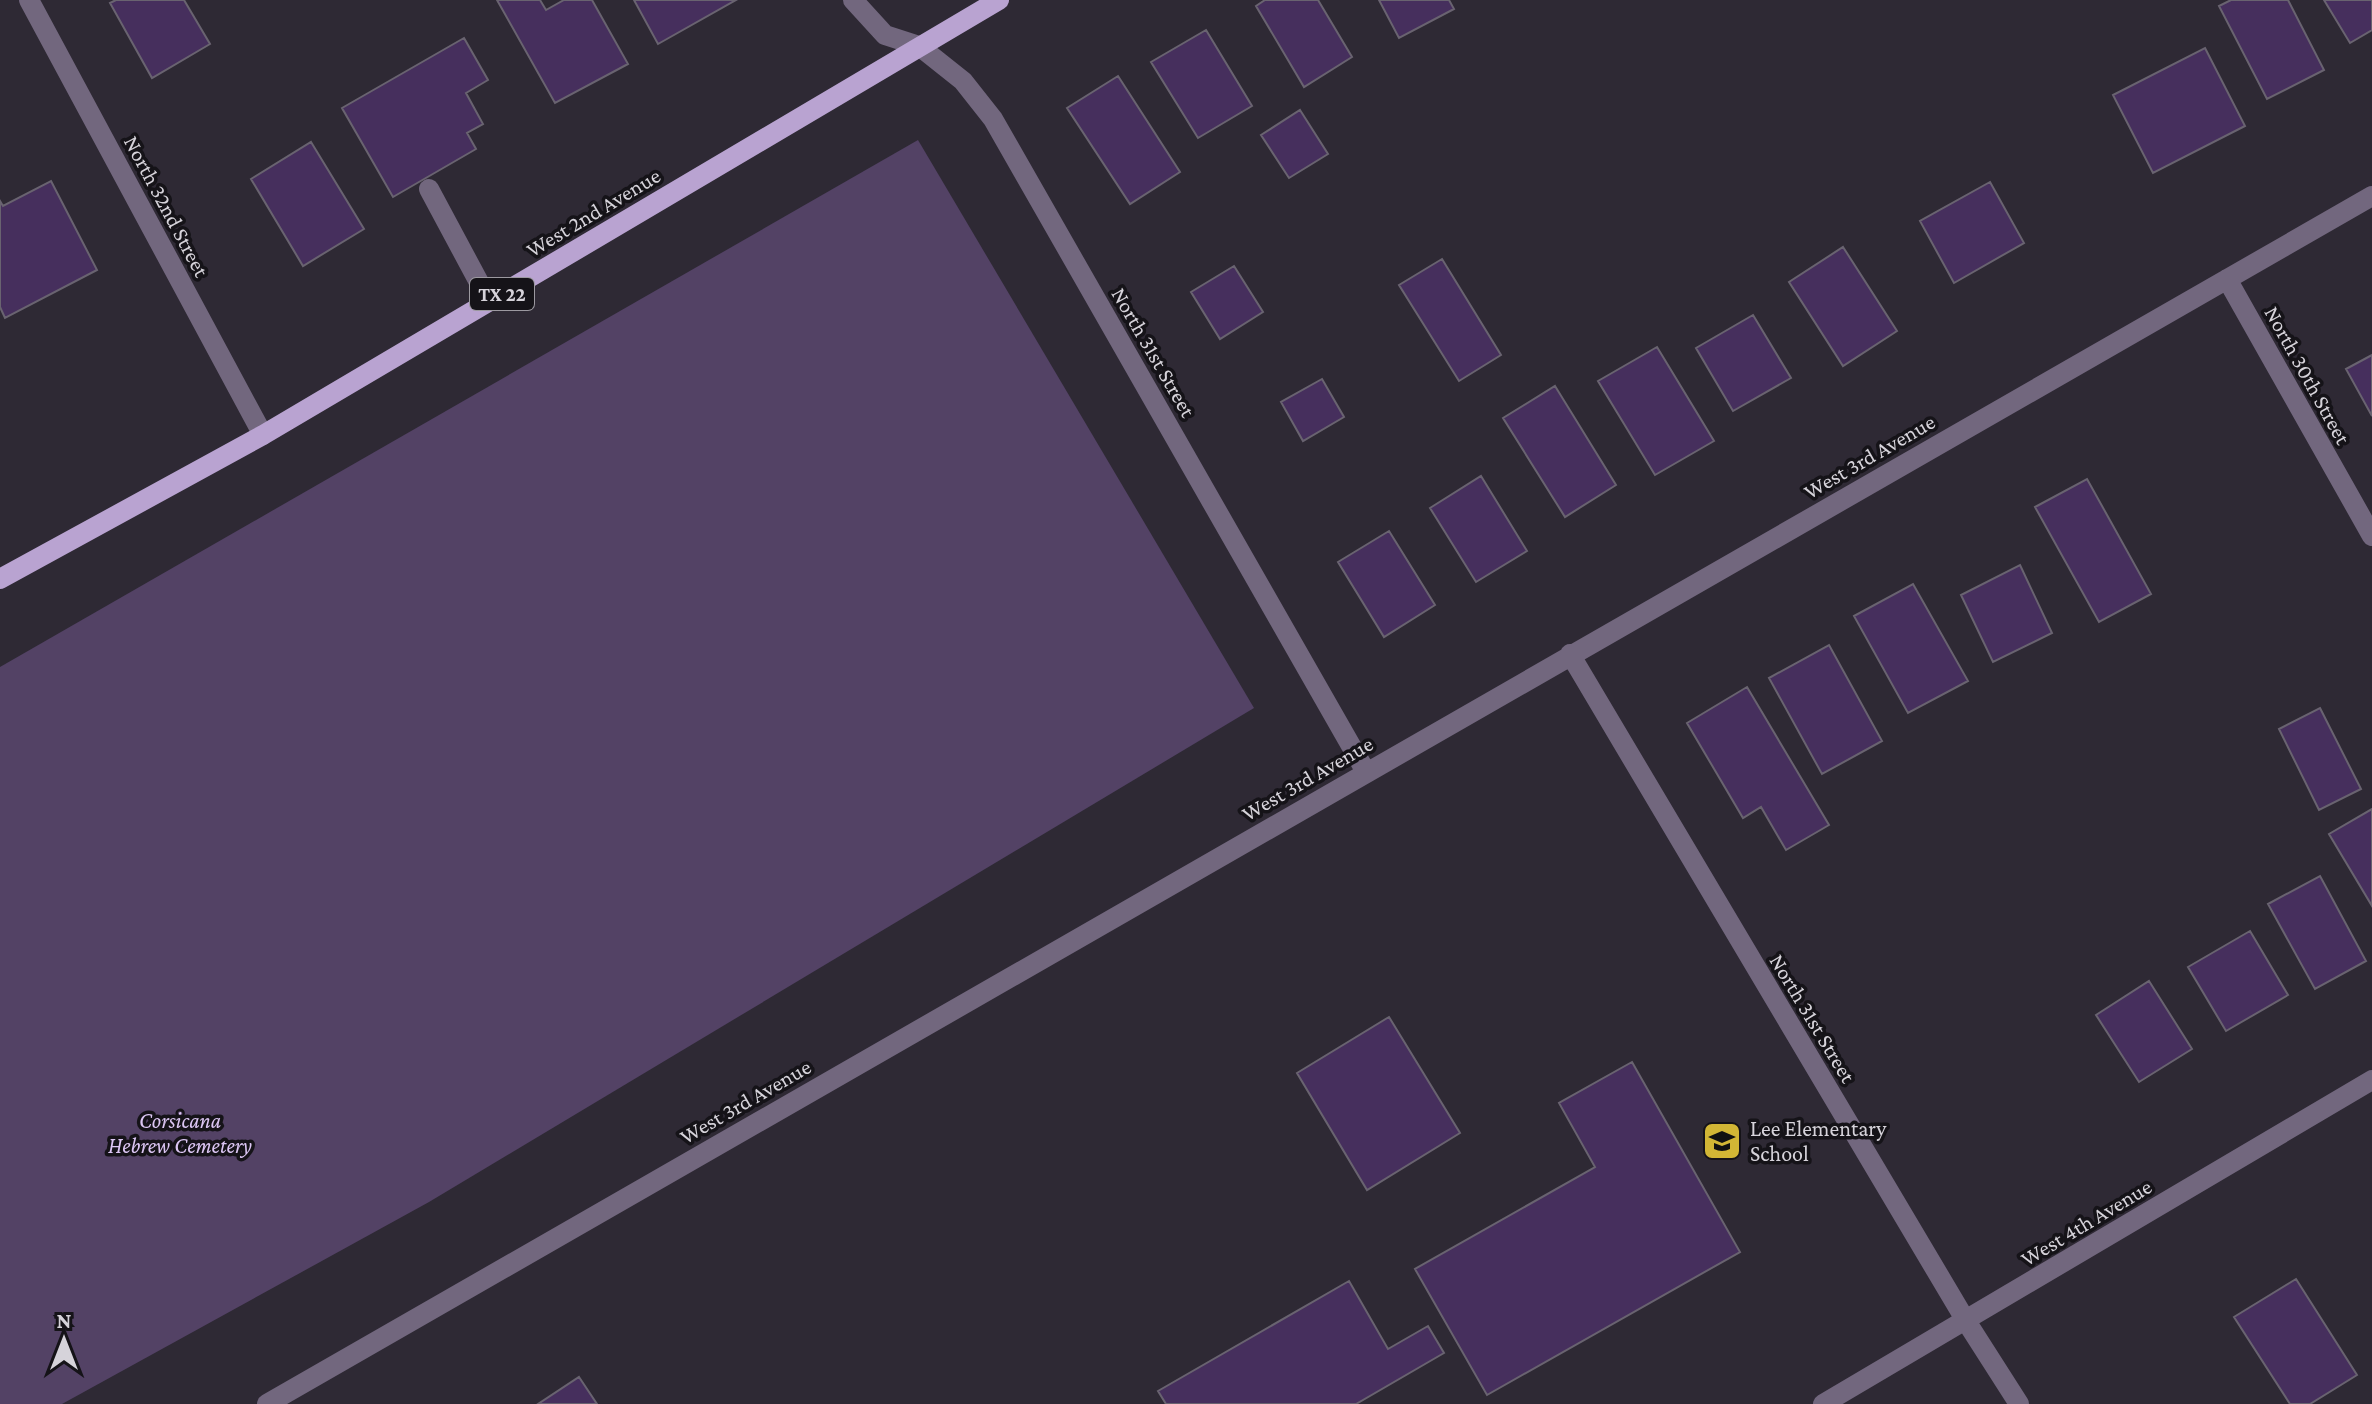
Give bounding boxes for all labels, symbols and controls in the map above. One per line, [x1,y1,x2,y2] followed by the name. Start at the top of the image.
[119,131,215,282] street label: North 32nd Street
[522,163,665,262] street label: West 2nd Avenue
[470,278,534,310] road number: TX 22
[1106,283,1201,422] street label: North 31st Street
[2259,302,2356,449] street label: North 30th Street
[1799,409,1939,504] street label: West 3rd Avenue
[1237,731,1377,826] street label: West 3rd Avenue
[1764,949,1861,1088] street label: North 31st Street
[675,1054,815,1149] street label: West 3rd Avenue
[108,1108,252,1158] park label: Corsicana Hebrew Cemetery
[1750,1116,1887,1166] place label: Lee Elementary School
[1701,1120,1743,1162] school or university icon: Lee Elementary School
[2016,1174,2156,1271] street label: West 4th Avenue
[24,1300,104,1380] north arrow
[57,1308,72,1333] text: N

